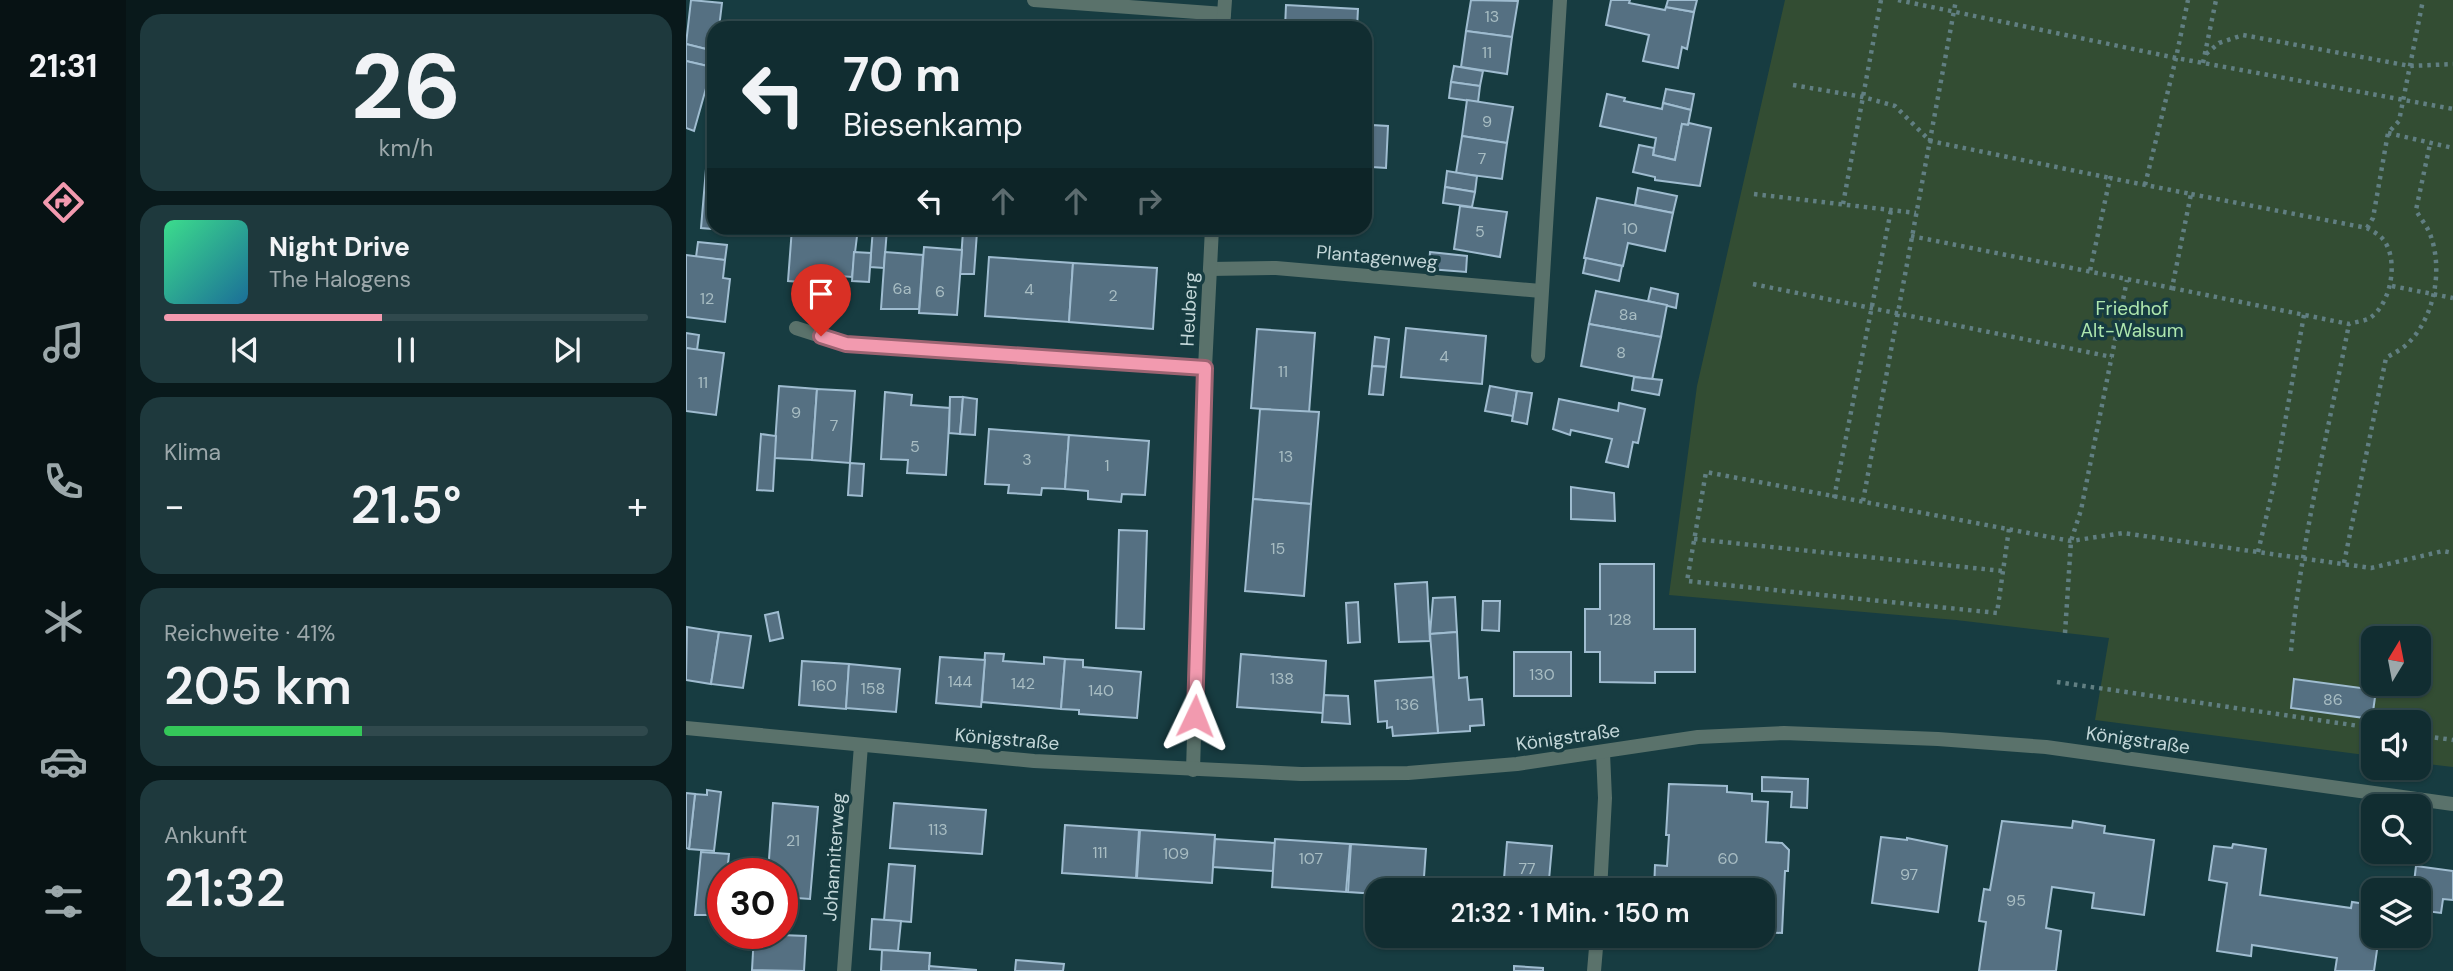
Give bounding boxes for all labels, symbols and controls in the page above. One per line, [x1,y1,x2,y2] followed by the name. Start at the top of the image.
[1485,6,1499,27] house number: 13
[351,28,461,146] text: 26
[843,42,961,106] text: 70 m
[1482,42,1492,63] house number: 11
[29,45,97,87] text: 21:31
[728,49,819,140] icon: left
[843,104,1023,146] text: Biesenkamp
[1482,111,1492,132] house number: 9
[379,133,433,163] text: km/h
[1478,148,1486,169] house number: 7
[39,178,88,227] icon: directions
[911,182,949,220] icon: left
[984,182,1022,220] icon: ahead
[1057,182,1095,220] icon: ahead
[1130,182,1168,220] icon: right
[1622,218,1638,239] house number: 10
[1475,221,1485,242] house number: 5
[269,230,410,264] text: Night Drive
[1315,239,1439,275] street label: Plantagenweg
[269,264,411,294] text: The Halogens
[791,264,851,336] pin
[1175,271,1203,347] street label: Heuberg
[802,275,840,313] icon: arrive
[893,278,911,299] house number: 6a
[1024,279,1034,300] house number: 4
[935,281,945,302] house number: 6
[1108,285,1118,306] house number: 2
[700,288,714,309] house number: 12
[2080,296,2184,343] park label: Friedhof Alt-Walsum
[1619,304,1637,325] house number: 8a
[39,318,88,367] icon: music
[226,331,264,369] icon: previous
[387,331,425,369] icon: pause
[548,331,586,369] icon: next
[1616,342,1626,363] house number: 8
[1439,346,1449,367] house number: 4
[1278,361,1288,382] house number: 11
[698,372,708,393] house number: 11
[791,402,801,423] house number: 9
[830,415,838,436] house number: 7
[910,436,920,457] house number: 5
[164,437,221,467] text: Klima
[1279,446,1293,467] house number: 13
[1022,449,1032,470] house number: 3
[1105,455,1110,476] house number: 1
[39,457,88,506] icon: phone
[350,471,462,539] text: 21.5°
[164,481,185,531] text: −
[627,481,648,531] text: +
[1271,538,1285,559] house number: 15
[39,597,88,646] icon: climate
[1608,609,1632,630] house number: 128
[164,618,335,648] text: Reichweite · 41%
[2361,626,2431,696] north arrow
[2361,626,2431,948] map controls
[164,652,352,720] text: 205 km
[1529,664,1555,685] house number: 130
[1270,668,1294,689] house number: 138
[948,671,972,692] house number: 144
[1011,673,1035,694] house number: 142
[811,675,837,696] house number: 160
[861,678,885,699] house number: 158
[1158,679,1232,753] position arrow
[1088,680,1114,701] house number: 140
[2323,689,2343,710] house number: 86
[1395,694,1419,715] house number: 136
[2361,710,2431,780] button: sound
[1514,717,1622,757] street label: Königstraße
[2084,720,2192,760] street label: Königstraße
[954,722,1060,756] street label: Königstraße
[39,737,88,786] icon: car
[817,791,851,922] street label: Johanniterweg
[2361,794,2431,864] button: search
[928,819,948,840] house number: 113
[164,820,247,850] text: Ankunft
[786,830,800,851] house number: 21
[1093,842,1107,863] house number: 111
[1163,843,1189,864] house number: 109
[1299,848,1323,869] house number: 107
[1718,848,1739,869] house number: 60
[164,854,286,922] text: 21:32
[707,858,798,949] speed limit sign: 30
[1518,858,1536,879] house number: 77
[1900,864,1918,885] house number: 97
[39,877,88,926] icon: filters
[2361,878,2431,948] button: layers
[2006,890,2026,911] house number: 95
[1451,896,1689,930] text: 21:32 · 1 Min. · 150 m

